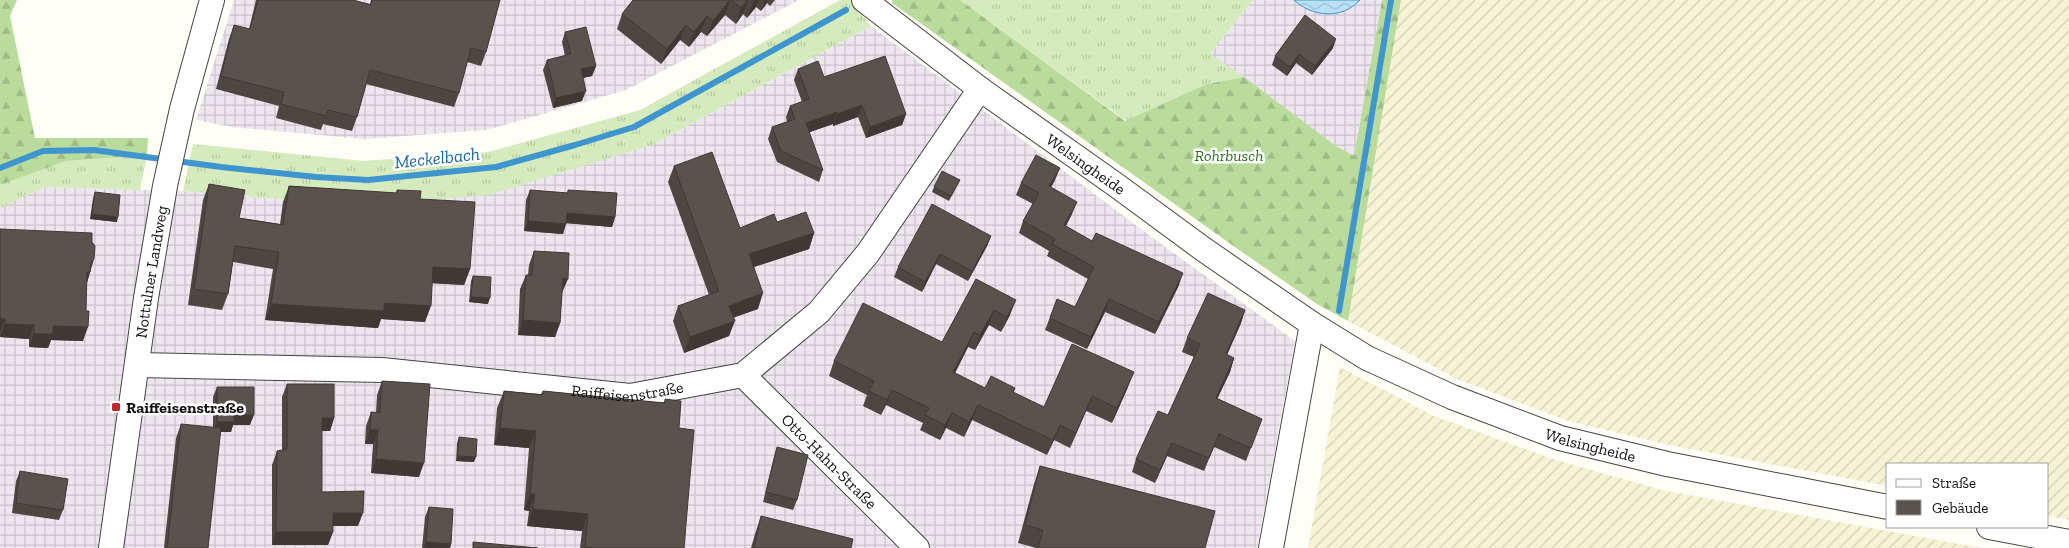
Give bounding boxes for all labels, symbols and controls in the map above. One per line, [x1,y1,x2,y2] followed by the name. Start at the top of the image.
[1042,130,1129,199] street label: Welsingheide
[393,143,481,173] water label: Meckelbach
[1195,146,1263,165] park label: Rohrbusch
[131,204,172,340] street label: Nottulner Landweg
[570,377,685,406] street label: Raiffeisenstraße
[126,398,244,417] place label: Raiffeisenstraße
[110,401,122,413] marker: Raiffeisenstraße
[777,410,881,513] street label: Otto-Hahn-Straße
[1542,424,1638,466] street label: Welsingheide
[1886,463,2049,528] legend
[1932,474,1976,492] text: Straße
[1932,499,1988,517] text: Gebäude

